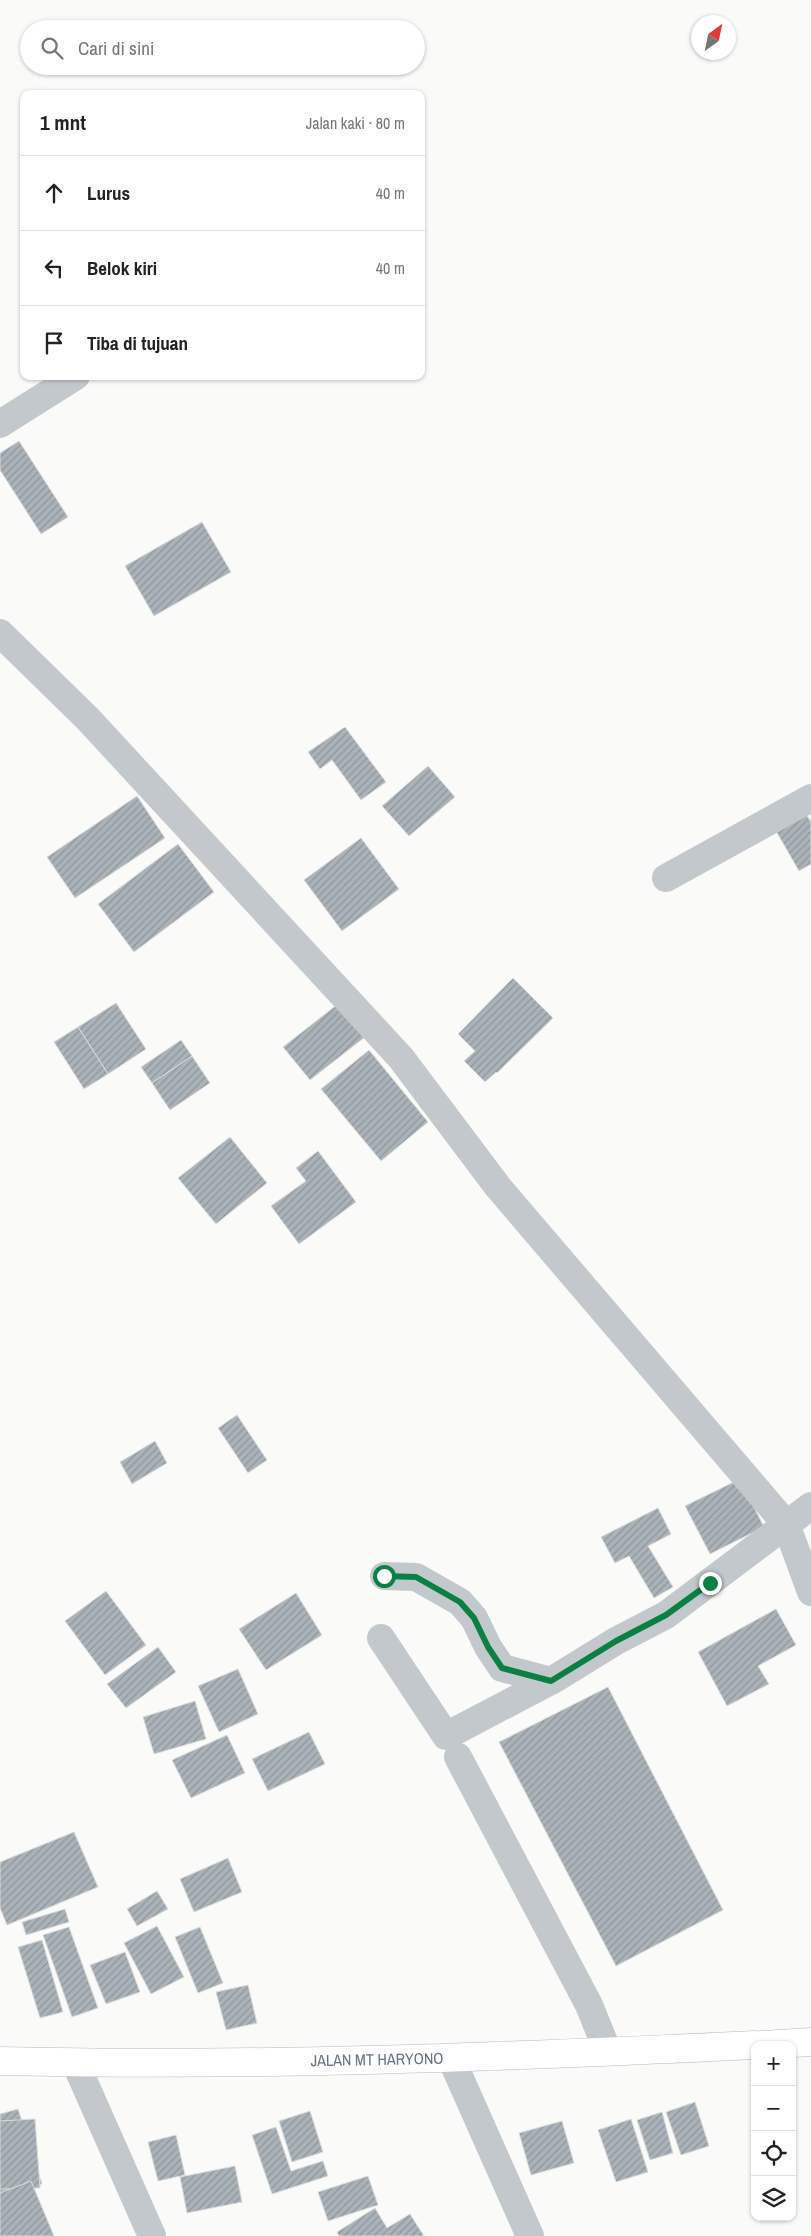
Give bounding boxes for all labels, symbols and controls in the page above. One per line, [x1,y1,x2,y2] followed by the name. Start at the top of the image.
[691,15,736,60] north arrow
[20,20,425,75] search box
[38,34,66,62] icon: search
[78,35,154,61] text: Cari di sini
[40,108,86,137] text: 1 mnt
[306,112,405,134] text: Jalan kaki · 80 m
[40,179,68,207] icon: ahead
[87,180,130,206] text: Lurus
[376,182,405,204] text: 40 m
[40,254,68,282] icon: left
[87,255,157,281] text: Belok kiri
[376,257,405,279] text: 40 m
[40,329,68,357] icon: arrive
[87,330,188,356] text: Tiba di tujuan
[373,1565,396,1588] route start
[699,1572,722,1595] route end
[751,2041,796,2221] map controls
[751,2041,796,2086] button: +
[310,2047,444,2071] street label: JALAN MT HARYONO
[751,2086,796,2131] button: −
[751,2131,796,2176] button: locate
[751,2176,796,2221] button: layers

